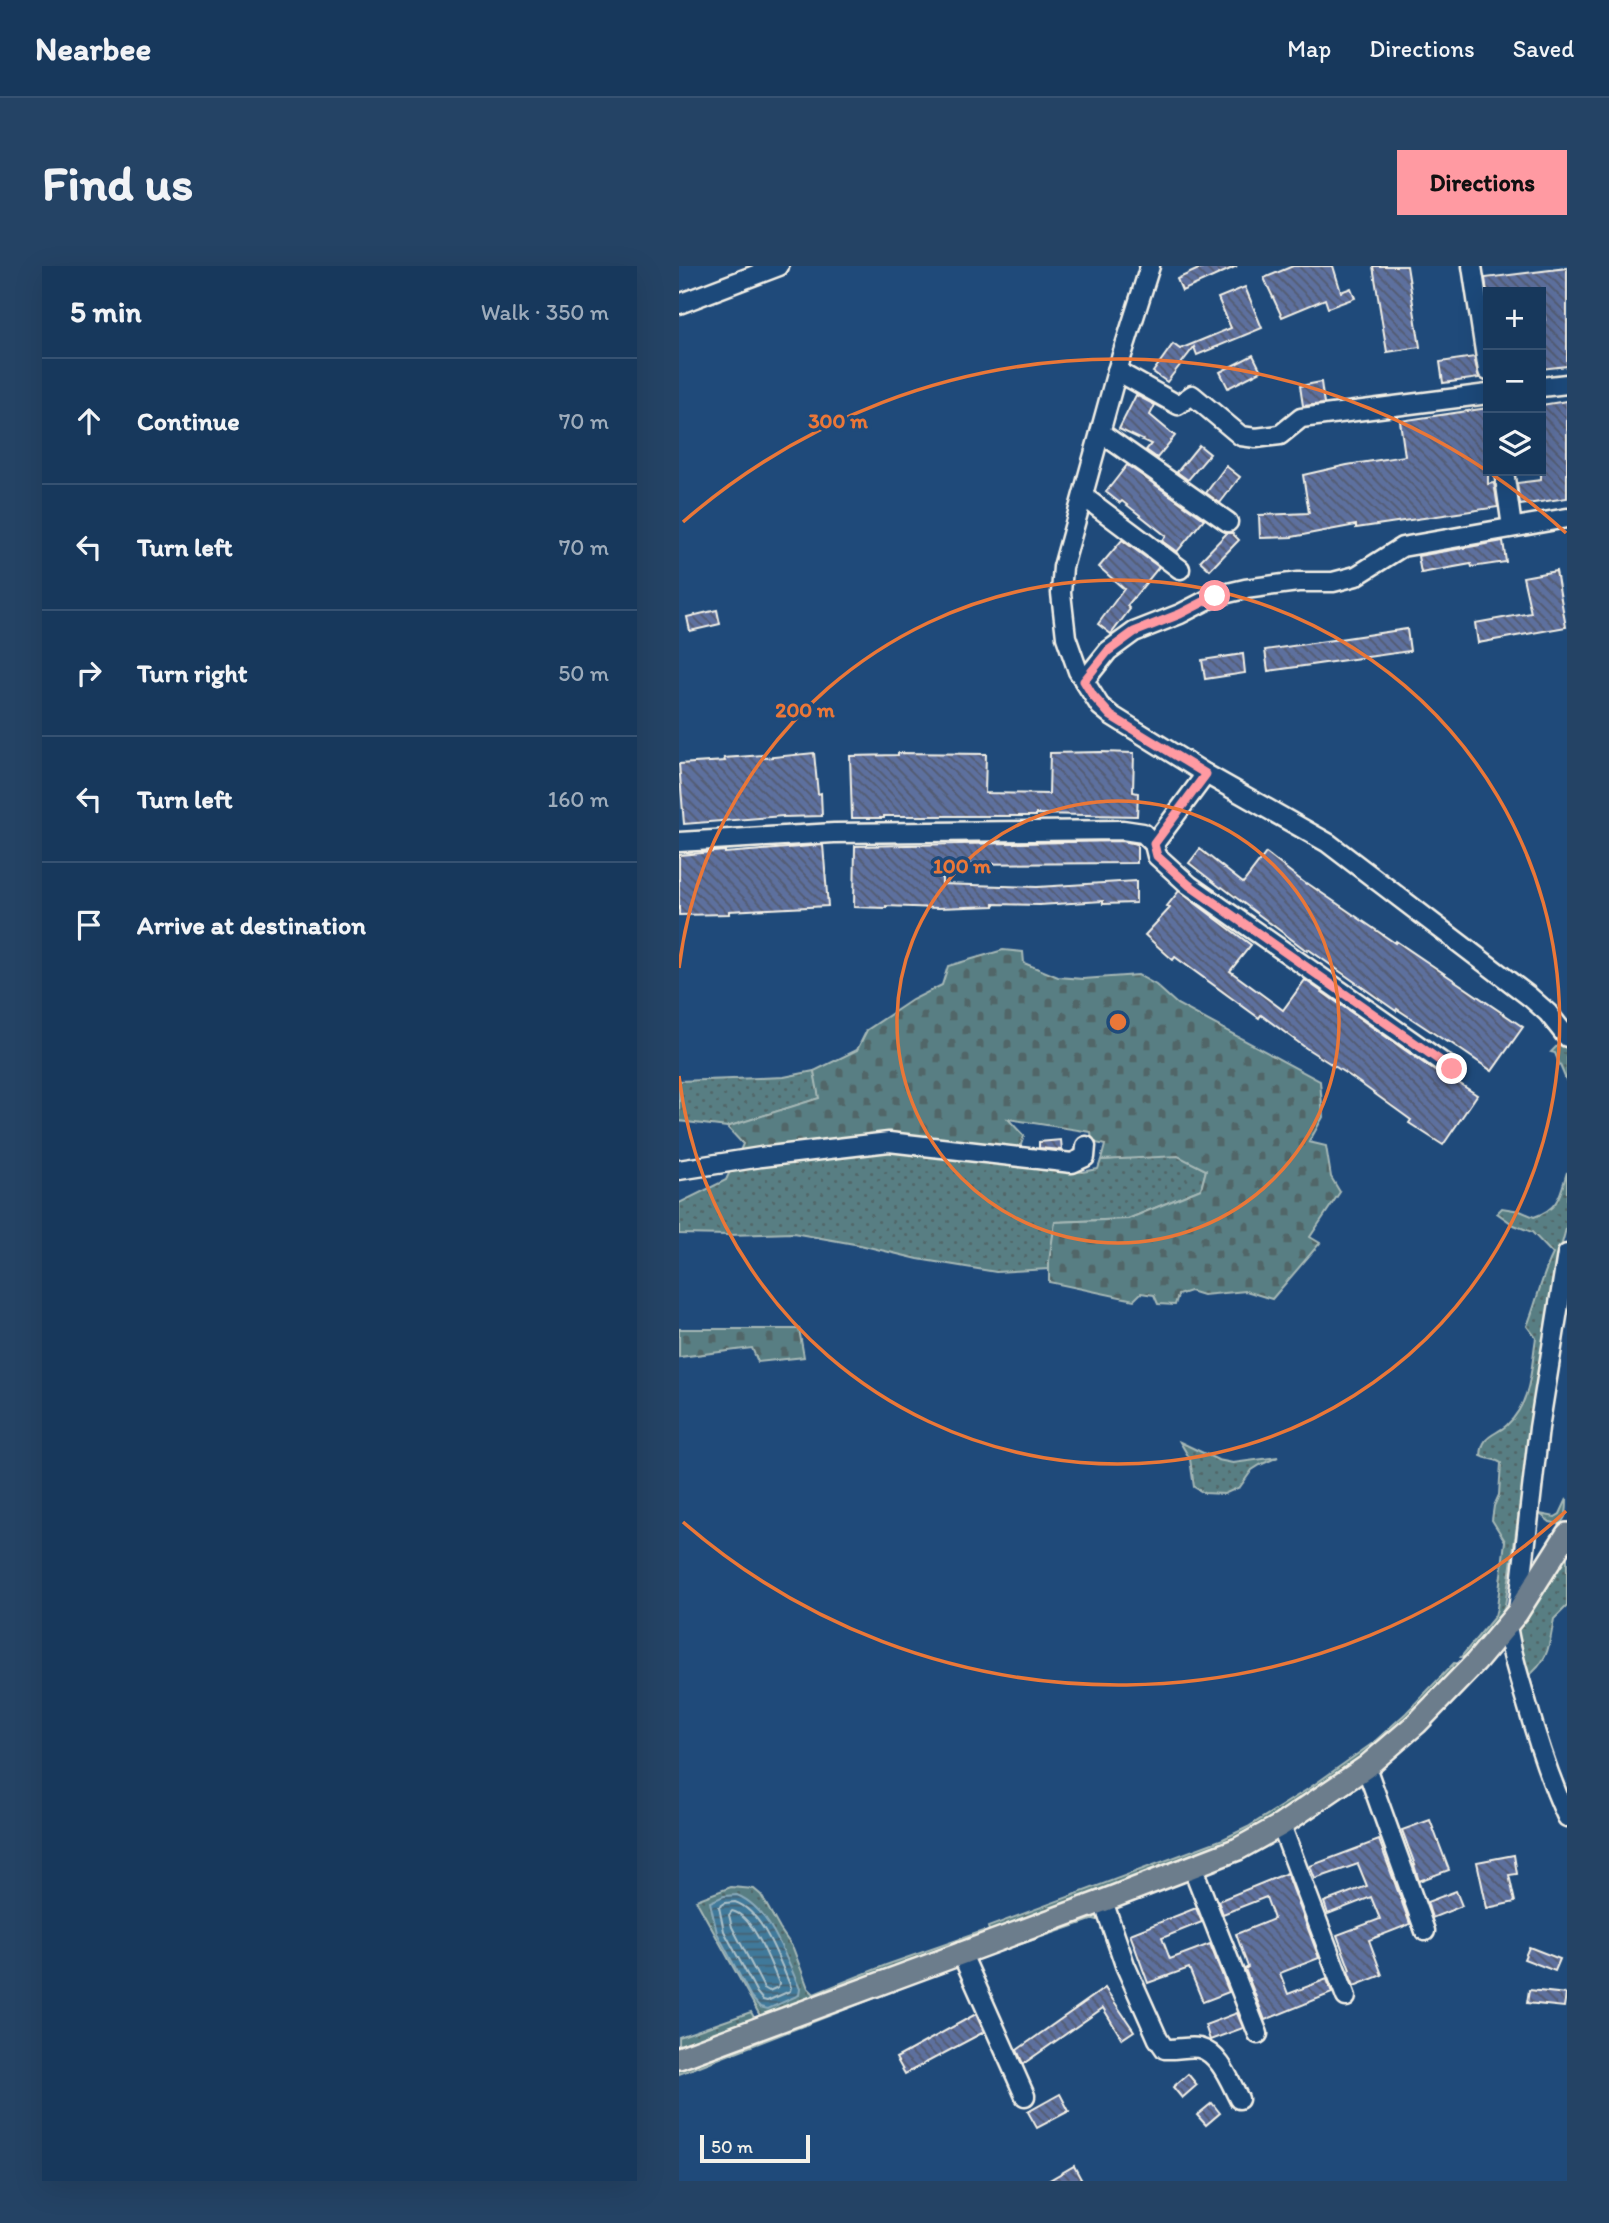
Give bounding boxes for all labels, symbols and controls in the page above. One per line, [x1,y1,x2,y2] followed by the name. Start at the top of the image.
[35,29,151,68] text: Nearbee
[1287,34,1331,63] text: Map
[1369,34,1475,63] text: Directions
[1513,34,1574,63] text: Saved
[1397,150,1567,215] button: Directions
[42,153,193,212] text: Find us
[1483,287,1546,476] map controls
[1483,287,1546,350] button: +
[70,293,141,330] text: 5 min
[481,298,609,326] text: Walk · 350 m
[1483,350,1546,413] button: −
[70,402,108,440] icon: ahead
[137,405,240,437] text: Continue
[559,407,609,435] text: 70 m
[808,408,868,433] text: 300 m
[1483,413,1546,476] button: layers
[70,528,108,566] icon: left
[137,531,233,563] text: Turn left
[559,533,609,561] text: 70 m
[1199,580,1230,611] route start
[70,654,108,692] icon: right
[137,657,248,689] text: Turn right
[558,659,609,687] text: 50 m
[775,697,835,722] text: 200 m
[70,780,108,818] icon: left
[137,783,233,815] text: Turn left
[547,785,609,813] text: 160 m
[933,853,991,878] text: 100 m
[70,906,108,944] icon: arrive
[137,909,366,941] text: Arrive at destination
[1106,1010,1130,1034] centre of rings
[1436,1053,1467,1084] route end
[700,2132,810,2164] scale bar
[711,2135,753,2158] text: 50 m

